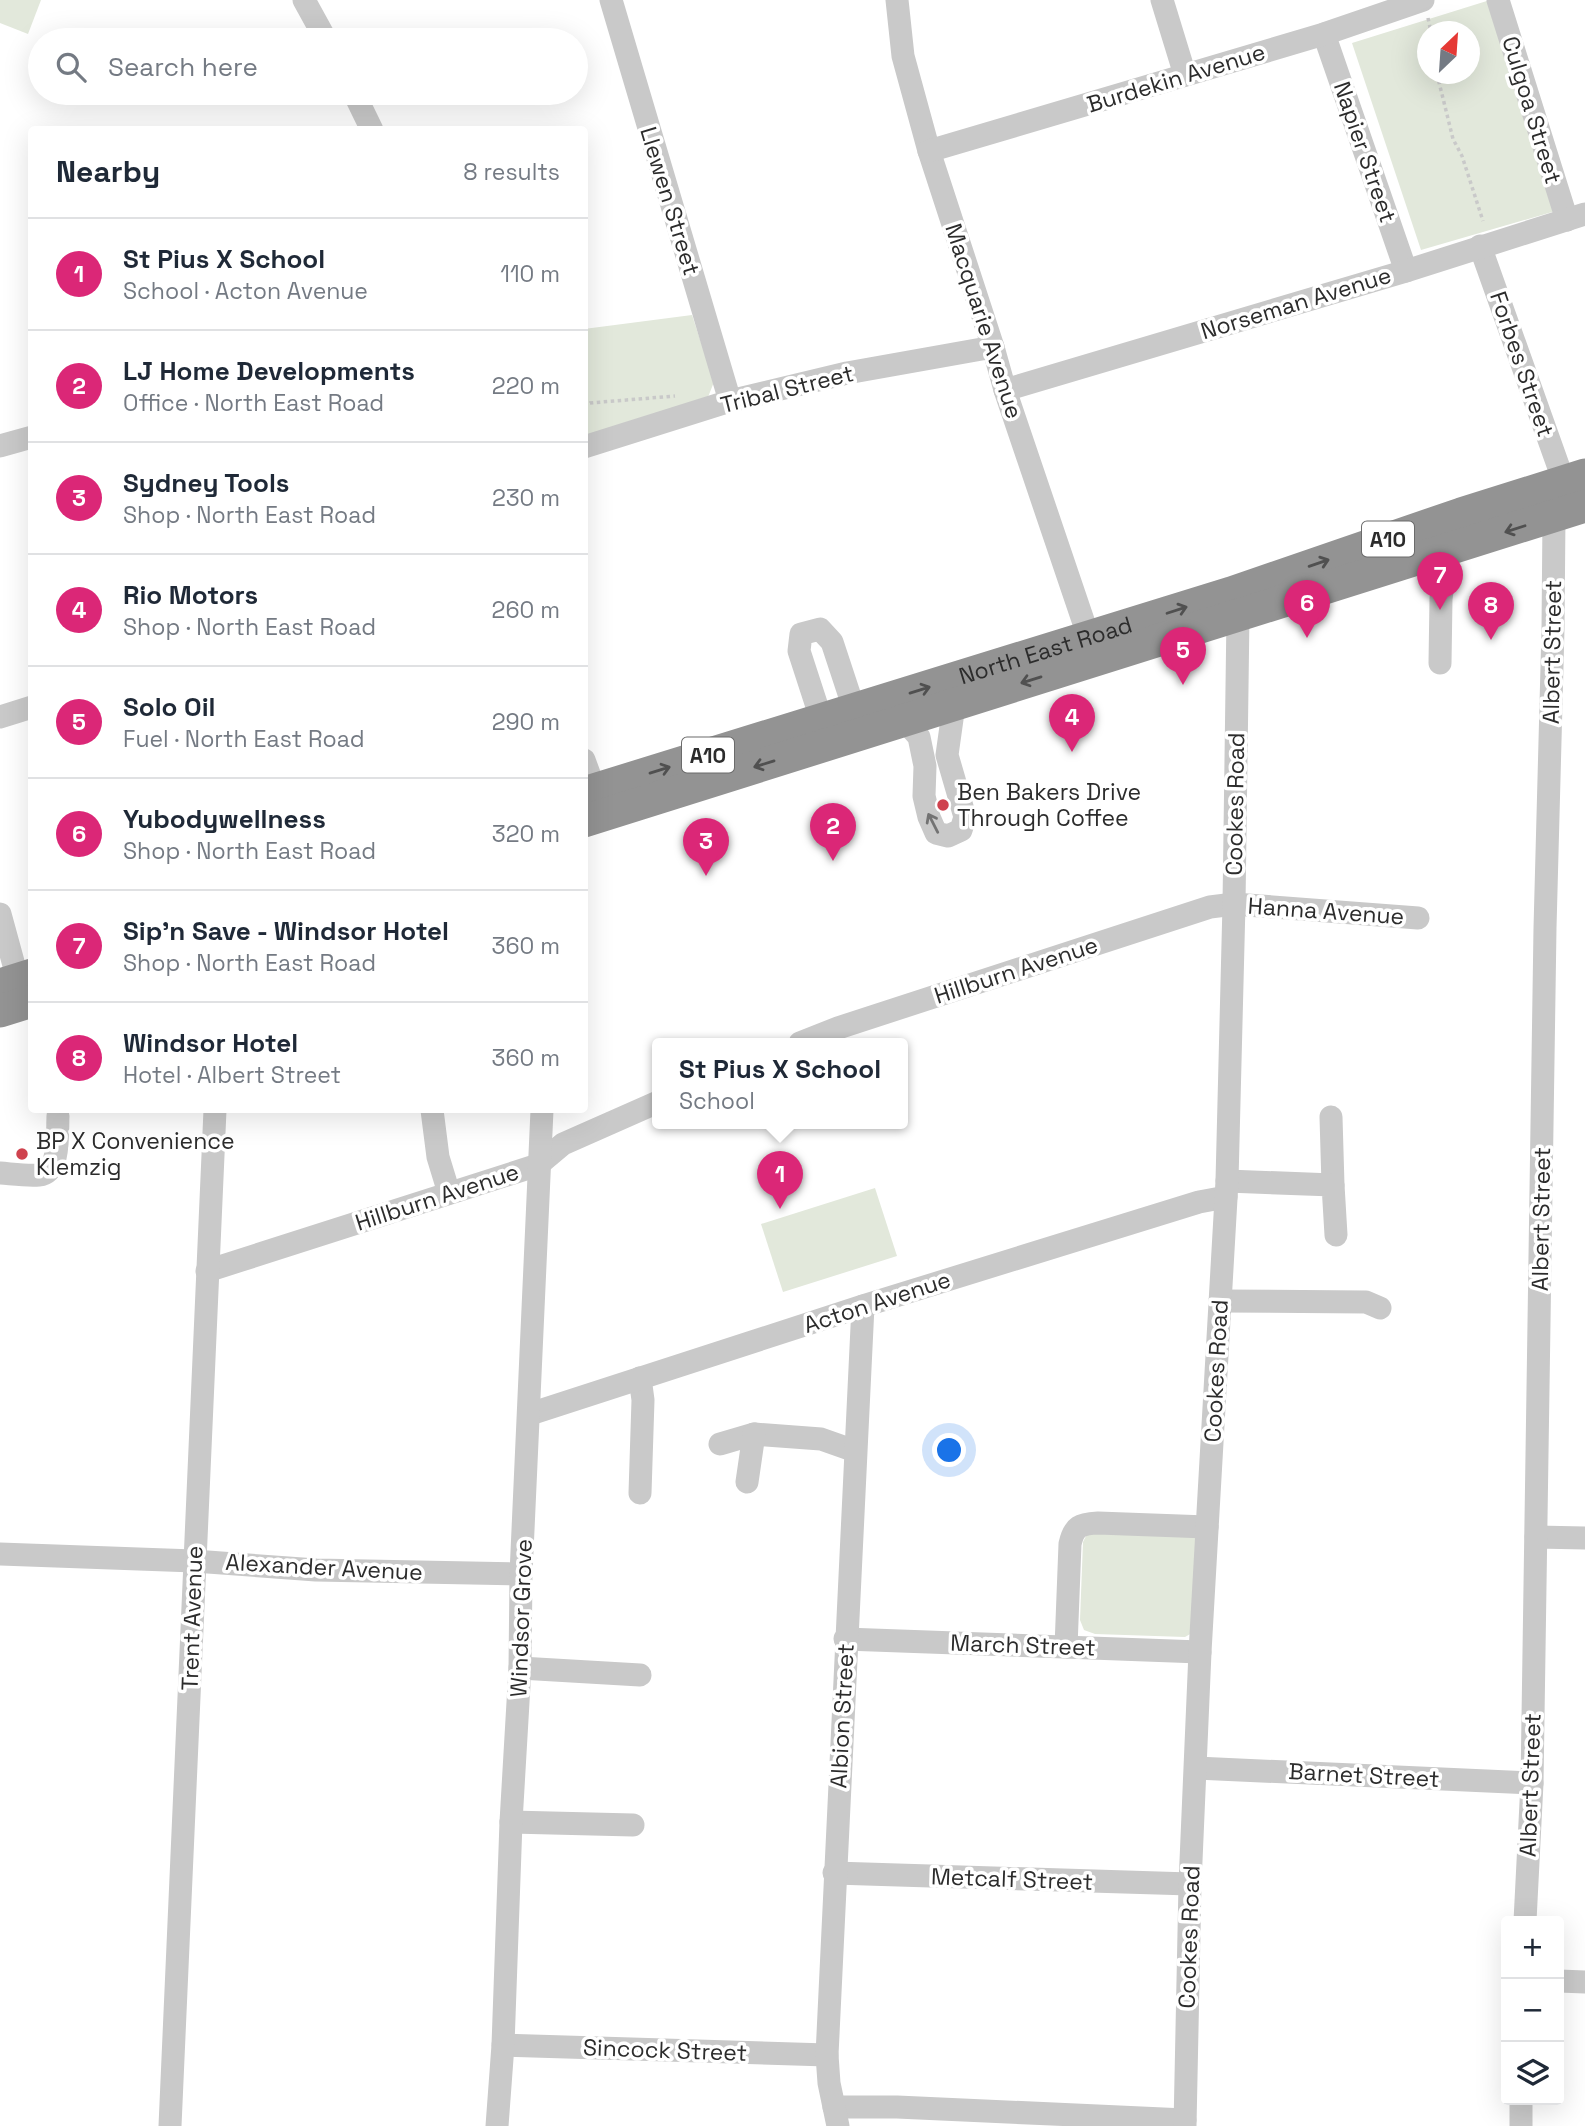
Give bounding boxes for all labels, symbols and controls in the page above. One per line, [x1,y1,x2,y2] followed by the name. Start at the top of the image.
[1417,21,1480,84] north arrow
[28,28,588,105] search box
[1495,33,1569,187] street label: Culgoa Street
[1083,37,1269,119] street label: Burdekin Avenue
[52,48,90,86] icon: search
[108,50,258,84] text: Search here
[1327,77,1403,227] street label: Napier Street
[633,123,707,279] street label: Llewen Street
[56,152,160,191] text: Nearby
[463,157,560,187] text: 8 results
[938,220,1030,422] street label: Macquarie Avenue
[123,242,325,276] text: St Pius X School
[74,259,84,289] text: 1
[500,259,560,289] text: 110 m
[1197,260,1395,346] street label: Norseman Avenue
[123,276,368,306] text: School · Acton Avenue
[1483,287,1561,441] street label: Forbes Street
[123,354,415,388] text: LJ Home Developments
[717,358,857,420] street label: Tribal Street
[72,371,86,401] text: 2
[492,371,560,401] text: 220 m
[123,388,384,418] text: Office · North East Road
[123,466,289,500] text: Sydney Tools
[72,483,86,513] text: 3
[492,483,560,513] text: 230 m
[123,500,376,530] text: Shop · North East Road
[1362,522,1414,556] road number: A10
[1504,524,1526,536] one-way arrow
[1417,552,1463,610] pin: 7
[1307,556,1329,568] one-way arrow
[123,578,258,612] text: Rio Motors
[1284,580,1330,638] pin: 6
[1536,580,1568,724] street label: Albert Street
[1468,582,1514,640] pin: 8
[72,595,86,625] text: 4
[492,595,560,625] text: 260 m
[1166,602,1188,615] one-way arrow
[955,609,1136,691] street label: North East Road
[123,612,376,642] text: Shop · North East Road
[1160,627,1206,685] pin: 5
[1020,675,1042,688] one-way arrow
[908,682,930,695] one-way arrow
[123,690,216,724] text: Solo Oil
[1049,694,1095,752] pin: 4
[72,707,86,737] text: 5
[492,707,560,737] text: 290 m
[123,724,365,754] text: Fuel · North East Road
[1219,732,1251,876] street label: Cookes Road
[682,738,734,772] road number: A10
[753,759,775,772] one-way arrow
[649,762,671,775] one-way arrow
[957,777,1141,833] place label: Ben Bakers Drive Through Coffee
[935,797,951,813] marker: Ben Bakers Drive Through Coffee
[123,802,326,836] text: Yubodywellness
[810,803,856,861] pin: 2
[926,813,939,834] one-way arrow
[683,818,729,876] pin: 3
[72,819,86,849] text: 6
[492,819,560,849] text: 320 m
[123,836,376,866] text: Shop · North East Road
[1247,891,1405,931] street label: Hanna Avenue
[123,914,449,948] text: Sip'n Save - Windsor Hotel
[930,929,1102,1011] street label: Hillburn Avenue
[73,931,85,961] text: 7
[492,931,560,961] text: 360 m
[123,948,376,978] text: Shop · North East Road
[123,1026,298,1060] text: Windsor Hotel
[652,1038,908,1129] popup
[72,1043,86,1073] text: 8
[492,1043,560,1073] text: 360 m
[679,1052,881,1086] text: St Pius X School
[123,1060,341,1090] text: Hotel · Albert Street
[679,1086,755,1116] text: School
[36,1126,235,1182] place label: BP X Convenience Klemzig
[14,1146,30,1162] marker: BP X Convenience Klemzig
[1525,1147,1557,1291] street label: Albert Street
[757,1151,803,1209] pin: 1
[351,1156,523,1238] street label: Hillburn Avenue
[800,1264,954,1340] street label: Acton Avenue
[1197,1299,1235,1443] street label: Cookes Road
[932,1433,966,1467] your location
[503,1538,539,1698] street label: Windsor Grove
[174,1545,210,1691] street label: Trent Avenue
[225,1547,423,1587] street label: Alexander Avenue
[950,1627,1096,1663] street label: March Street
[823,1643,861,1789] street label: Albion Street
[1512,1713,1548,1857] street label: Albert Street
[1288,1756,1440,1794] street label: Barnet Street
[930,1861,1094,1897] street label: Metcalf Street
[1172,1865,1206,2009] street label: Cookes Road
[1501,1916,1564,2105] map controls
[1501,1916,1564,1979] button: +
[1501,1979,1564,2042] button: −
[582,2032,748,2068] street label: Sincock Street
[1501,2042,1564,2105] button: layers

